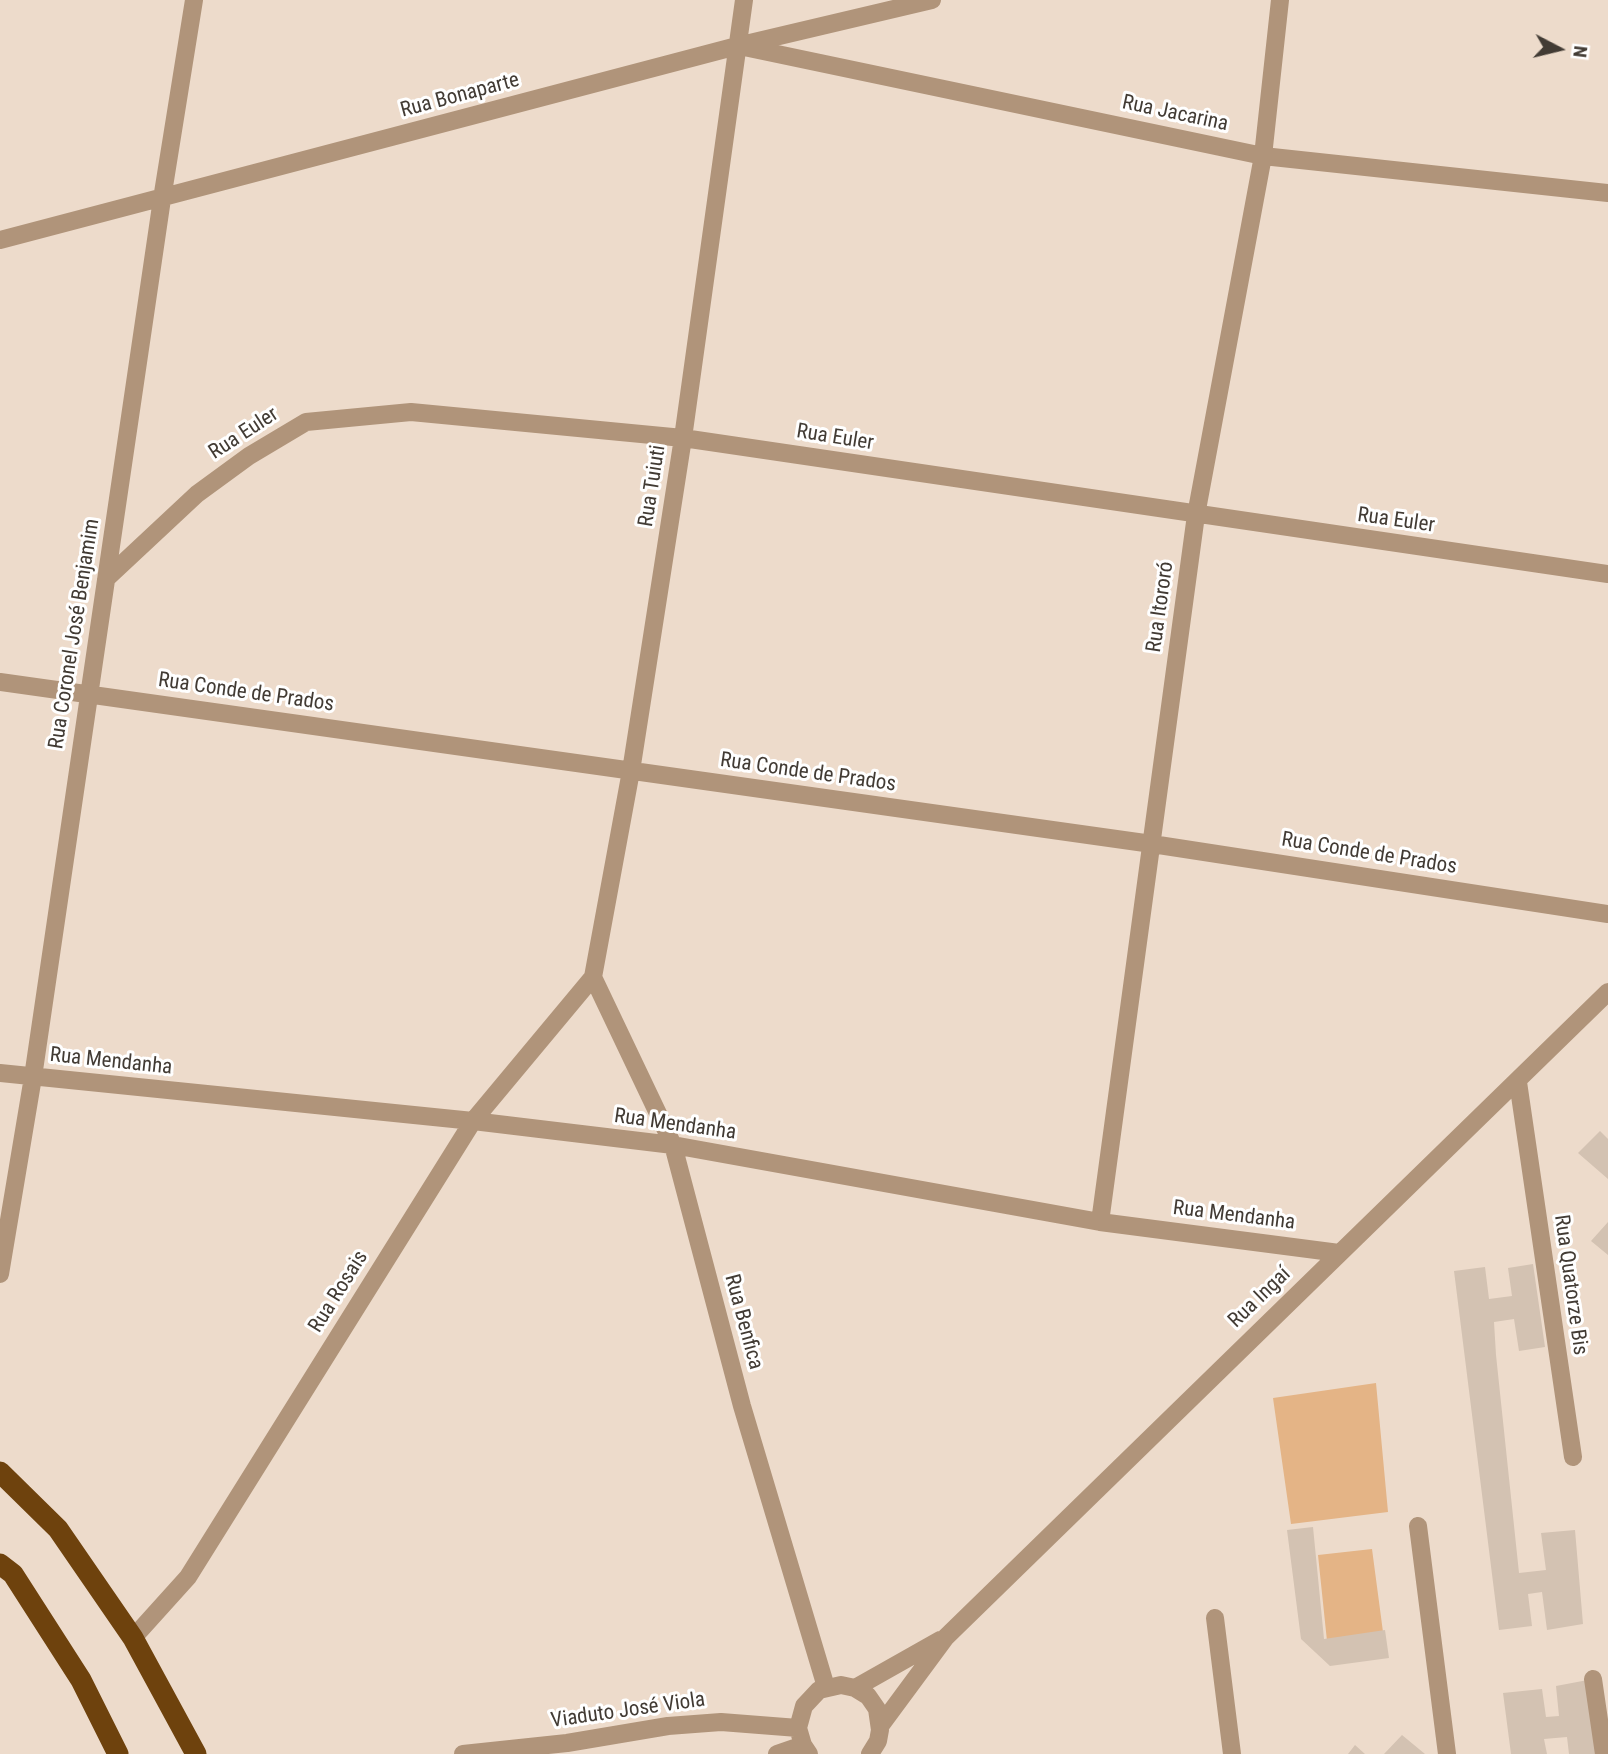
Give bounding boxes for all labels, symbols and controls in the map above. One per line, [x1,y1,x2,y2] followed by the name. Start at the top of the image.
[1524,14,1594,84] north arrow
[1568,44,1592,59] text: N
[398,68,522,124] street label: Rua Bonaparte
[1120,90,1230,138] street label: Rua Jacarina
[205,402,283,466] street label: Rua Euler
[795,419,875,457] street label: Rua Euler
[634,443,672,529] street label: Rua Tuiuti
[1356,503,1436,539] street label: Rua Euler
[44,517,106,751] street label: Rua Coronel José Benjamim
[1142,560,1180,654] street label: Rua Itororó
[157,668,335,718] street label: Rua Conde de Prados
[719,748,897,798] street label: Rua Conde de Prados
[1280,828,1458,880] street label: Rua Conde de Prados
[49,1043,173,1081] street label: Rua Mendanha
[612,1104,738,1146] street label: Rua Mendanha
[1171,1196,1297,1236] street label: Rua Mendanha
[1548,1213,1592,1357] street label: Rua Quatorze Bis
[304,1246,374,1338] street label: Rua Rosais
[1224,1262,1296,1334] street label: Rua Ingaí
[718,1272,768,1372] street label: Rua Benfica
[549,1688,707,1734] street label: Viaduto José Viola

